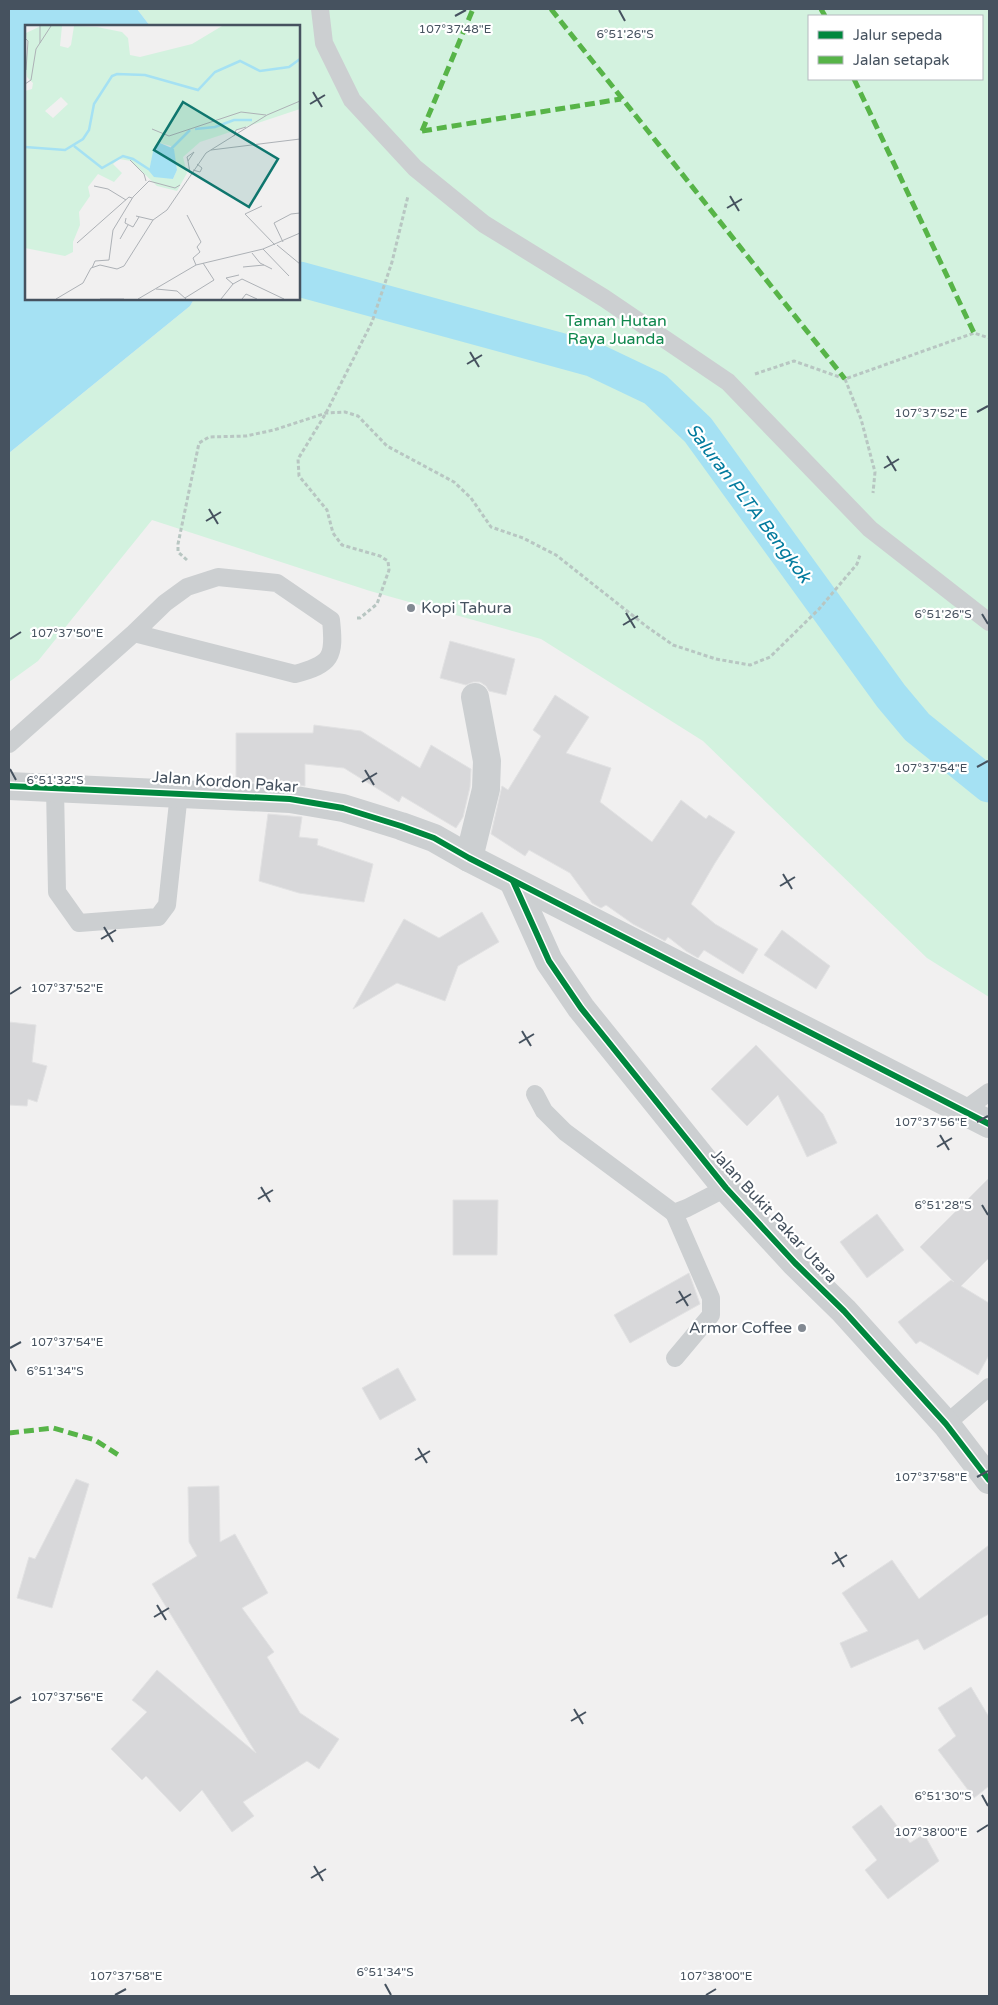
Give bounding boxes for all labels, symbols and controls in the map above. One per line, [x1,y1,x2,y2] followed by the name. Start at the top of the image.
[808,15,983,80] legend
[419,22,492,36] text: 107°37'48"E
[25,25,300,300] inset map
[853,26,942,44] text: Jalur sepeda
[596,27,654,41] text: 6°51'26"S
[853,51,950,69] text: Jalan setapak
[565,311,667,349] park label: Taman Hutan Raya Juanda
[895,406,968,420] text: 107°37'52"E
[682,419,817,588] water label: Saluran PLTA Bengkok
[421,598,512,618] place label: Kopi Tahura
[405,602,417,614] marker: Kopi Tahura
[914,607,972,621] text: 6°51'26"S
[31,626,104,640] text: 107°37'50"E
[895,761,968,775] text: 107°37'54"E
[151,767,300,797] street label: Jalan Kordon Pakar
[26,773,84,787] text: 6°51'32"S
[31,981,104,995] text: 107°37'52"E
[895,1115,968,1129] text: 107°37'56"E
[707,1145,841,1287] street label: Jalan Bukit Pakar Utara
[914,1198,972,1212] text: 6°51'28"S
[689,1318,792,1338] place label: Armor Coffee
[796,1322,808,1334] marker: Armor Coffee
[31,1335,104,1349] text: 107°37'54"E
[26,1364,84,1378] text: 6°51'34"S
[895,1470,968,1484] text: 107°37'58"E
[31,1690,104,1704] text: 107°37'56"E
[914,1789,972,1803] text: 6°51'30"S
[895,1825,968,1839] text: 107°38'00"E
[356,1965,414,1979] text: 6°51'34"S
[90,1969,163,1983] text: 107°37'58"E
[680,1969,753,1983] text: 107°38'00"E

